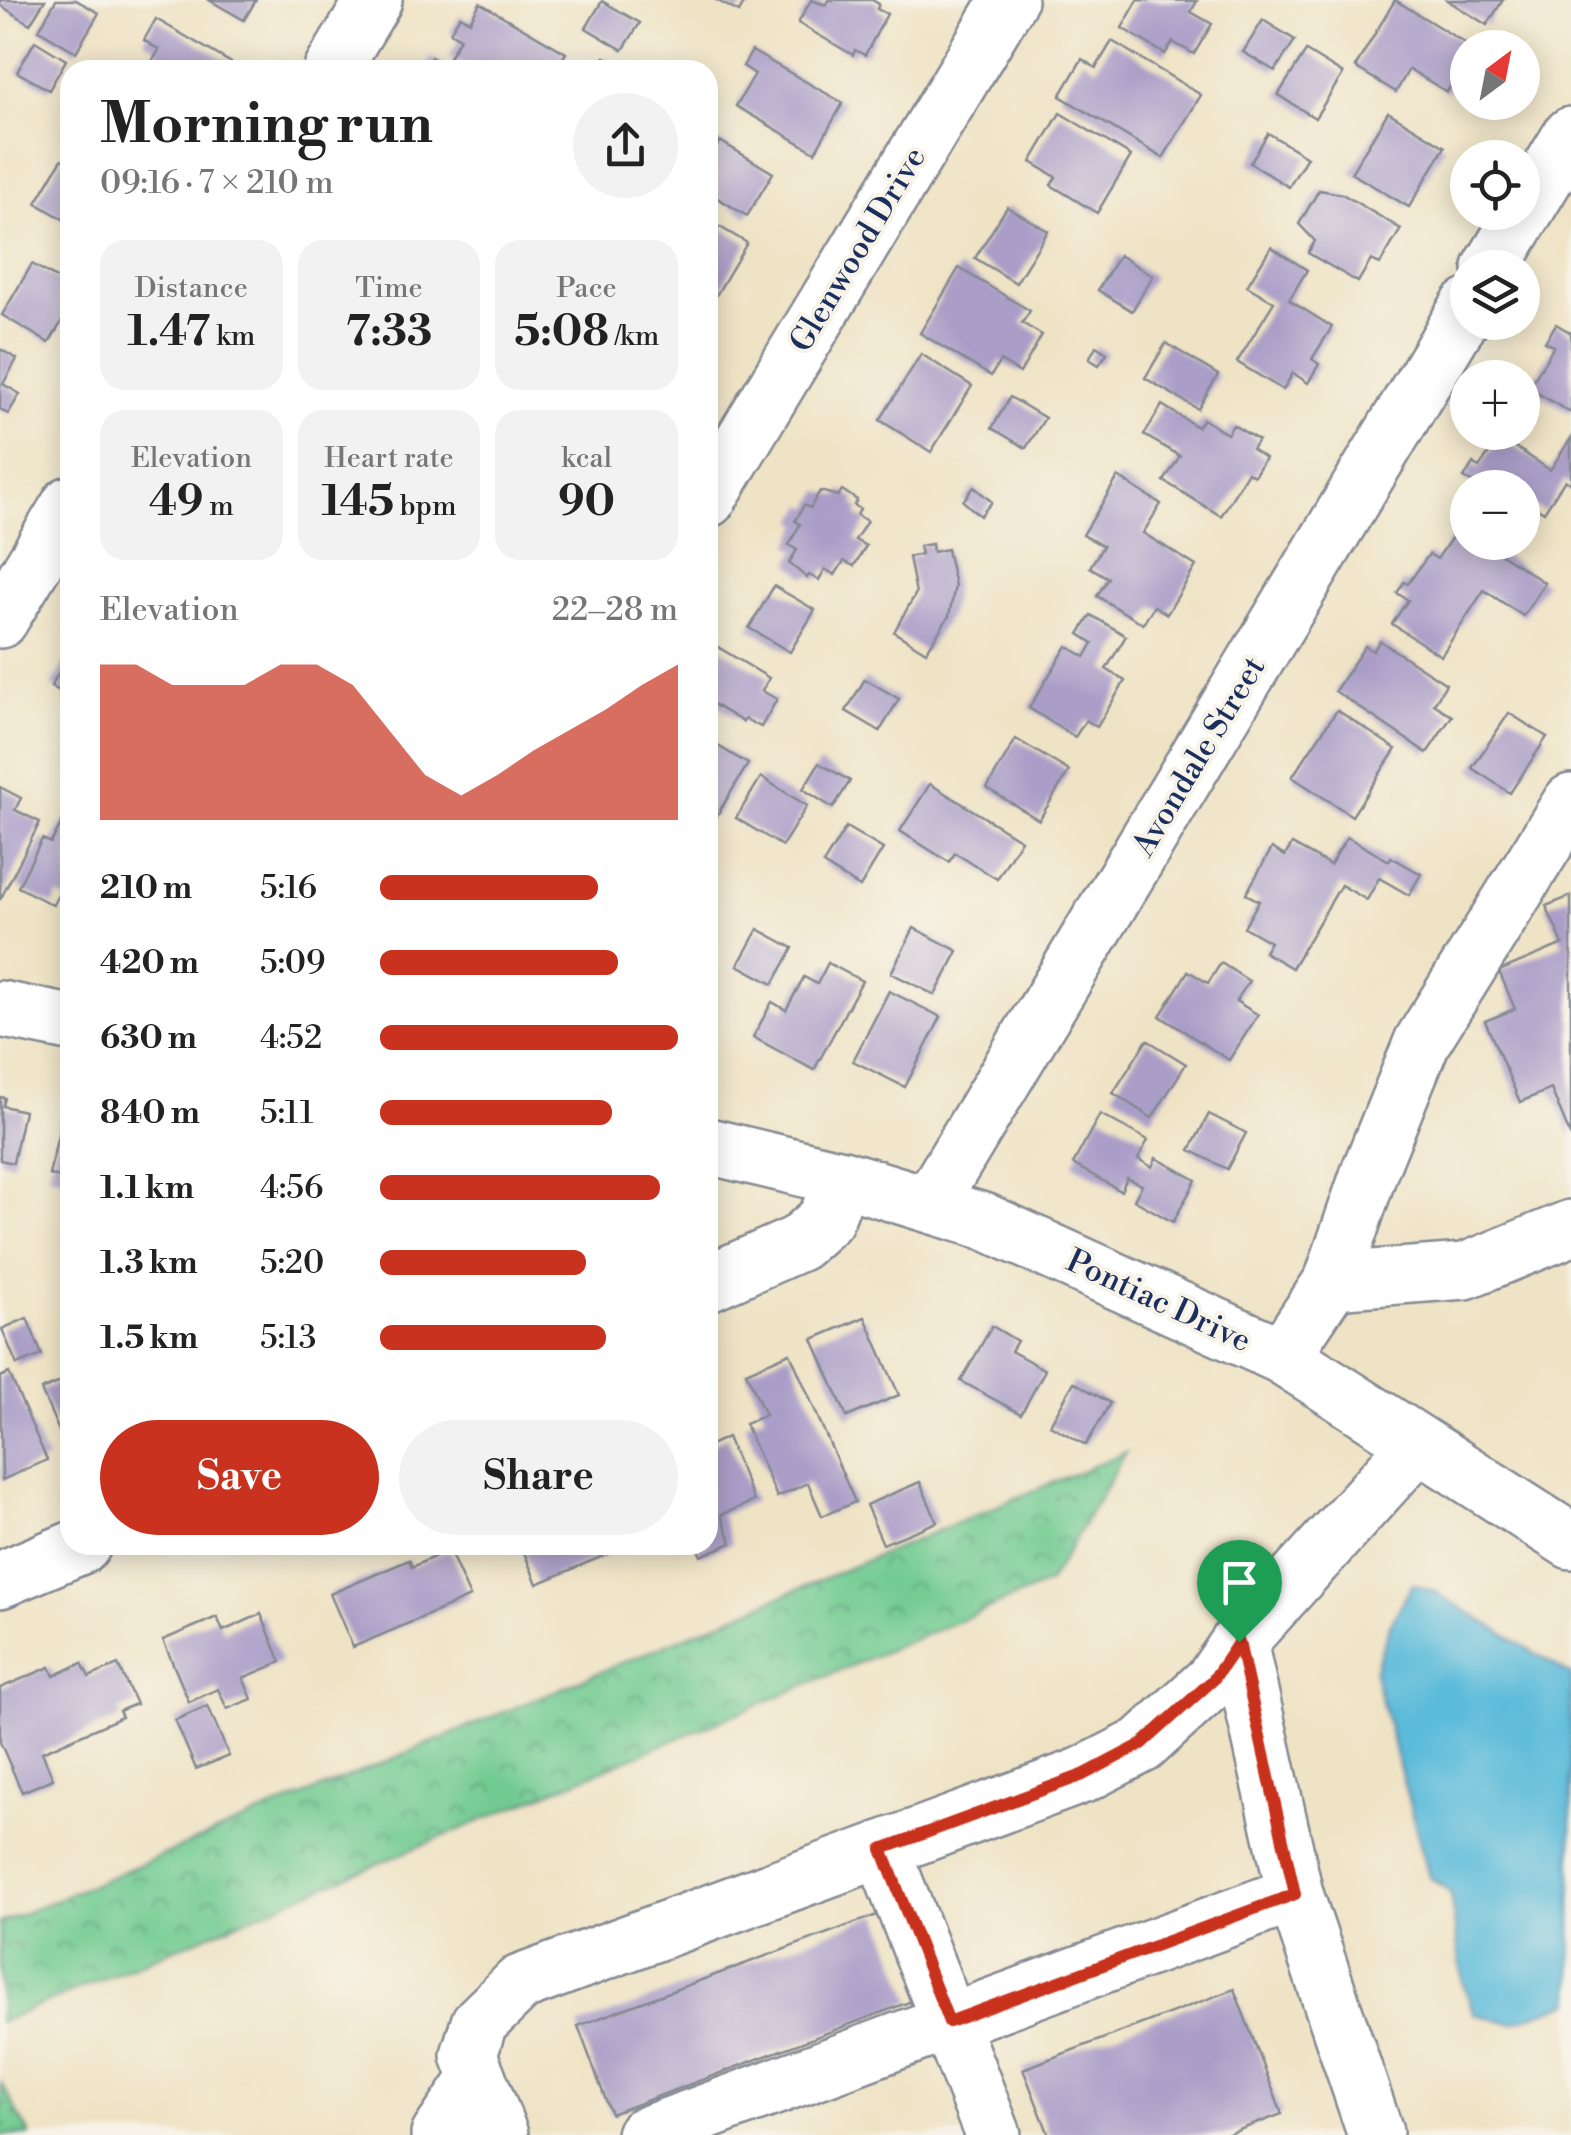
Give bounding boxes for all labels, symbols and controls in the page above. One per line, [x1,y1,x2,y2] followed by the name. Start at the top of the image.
[1450,30,1540,120] north arrow
[1450,30,1540,560] map controls
[100,91,433,160] text: Morning run
[573,93,678,198] button: share
[781,140,935,359] street label: Glenwood Drive
[1450,140,1540,230] button: locate
[100,163,333,203] text: 09:16 · 7 × 210 m
[1450,250,1540,340] button: layers
[135,271,248,306] text: Distance
[355,271,423,306] text: Time
[557,271,617,306] text: Pace
[127,306,210,359] text: 1.47
[346,306,432,359] text: 7:33
[514,306,609,359] text: 5:08
[210,319,255,354] text: km
[609,319,659,354] text: /km
[1450,360,1540,450] button: +
[131,441,252,476] text: Elevation
[324,441,454,476] text: Heart rate
[561,441,612,476] text: kcal
[1450,470,1540,560] button: −
[149,476,203,529] text: 49
[322,476,394,529] text: 145
[558,476,615,529] text: 90
[203,489,234,524] text: m
[394,489,456,524] text: bpm
[100,590,239,630] text: Elevation
[552,590,678,630] text: 22–28 m
[1123,649,1274,865] street label: Avondale Street
[100,868,192,908] text: 210 m
[260,868,317,908] text: 5:16
[100,943,199,983] text: 420 m
[260,943,325,983] text: 5:09
[100,1018,197,1058] text: 630 m
[260,1018,322,1058] text: 4:52
[100,1093,200,1133] text: 840 m
[260,1093,313,1133] text: 5:11
[100,1168,194,1208] text: 1.1 km
[260,1168,323,1208] text: 4:56
[1060,1241,1257,1361] street label: Pontiac Drive
[100,1243,198,1283] text: 1.3 km
[260,1243,324,1283] text: 5:20
[100,1318,198,1358] text: 1.5 km
[260,1318,316,1358] text: 5:13
[100,1420,379,1535] button: Save
[399,1420,678,1535] button: Share
[1197,1540,1282,1643] pin
[1212,1555,1267,1610] icon: arrive

